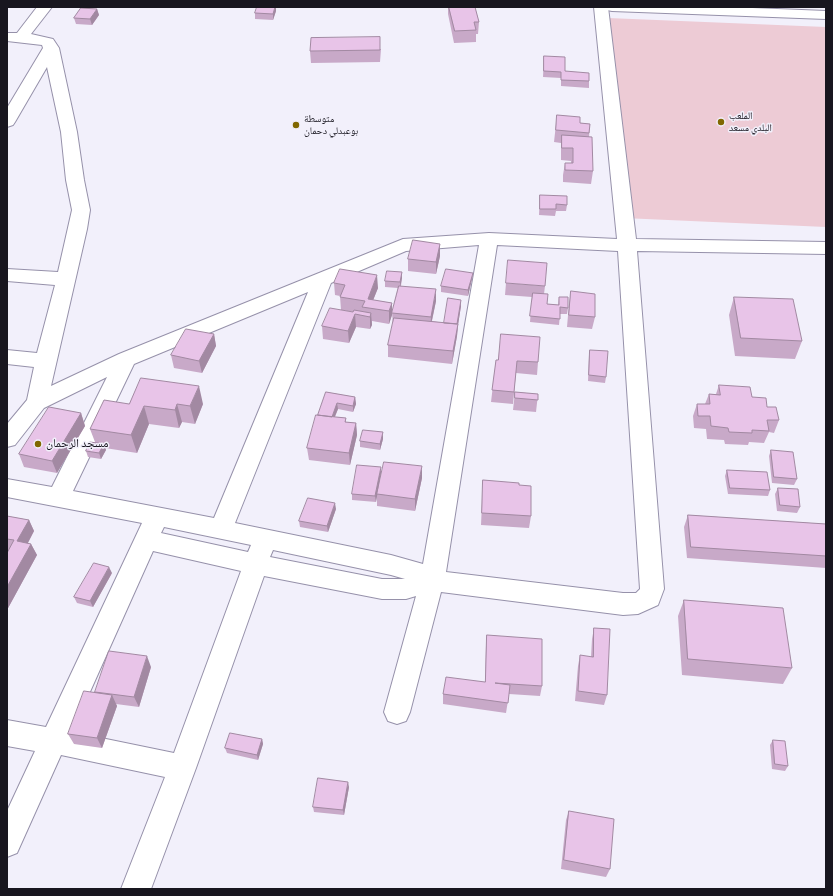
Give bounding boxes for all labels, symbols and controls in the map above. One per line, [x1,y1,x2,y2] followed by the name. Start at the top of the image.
[729,110,772,134] place label: الملعب البلدي مسعد
[304,113,358,136] place label: متوسطة بوعبدلي دحمان
[716,117,726,127] marker: الملعب البلدي مسعد
[291,120,301,130] marker: متوسطة بوعبدلي دحمان
[46,437,108,451] place label: مسجد الرحمان
[33,439,43,449] marker: مسجد الرحمان

